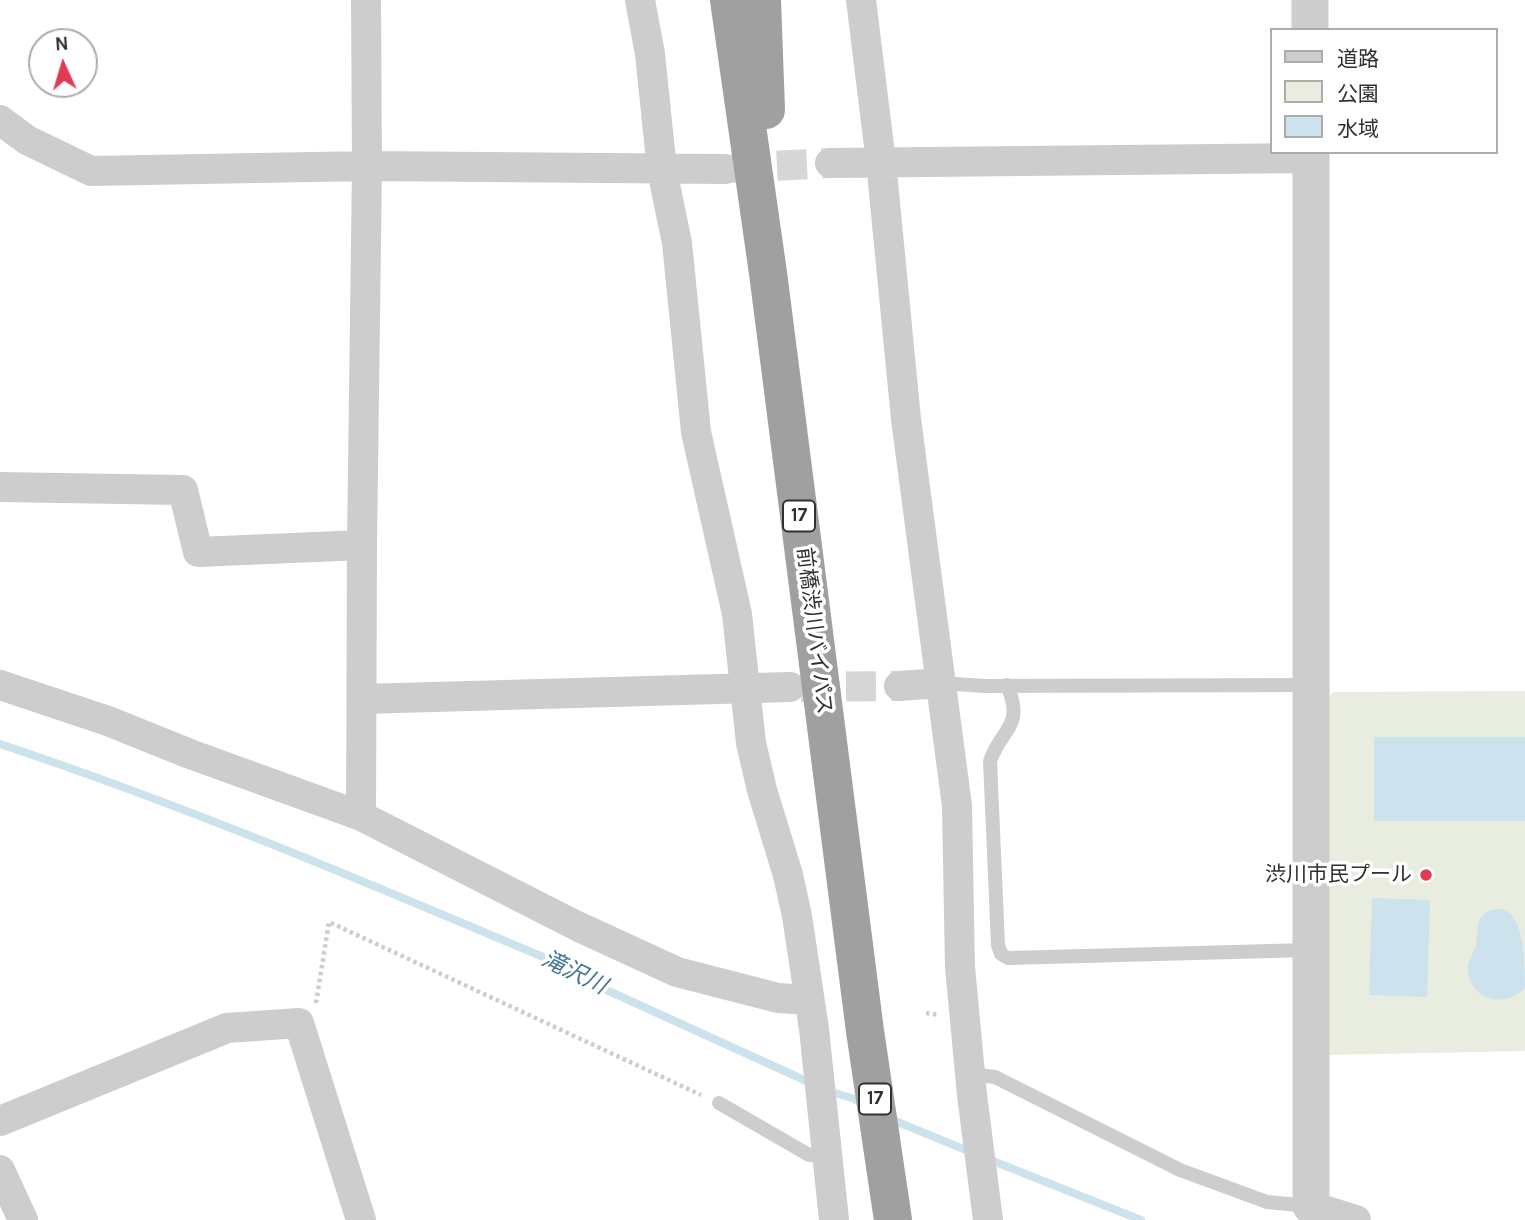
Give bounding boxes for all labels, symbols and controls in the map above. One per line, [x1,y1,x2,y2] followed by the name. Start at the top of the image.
[28,28,98,98] north arrow
[1270,28,1497,154] legend
[54,33,69,55] text: N
[1337,47,1379,71] text: 道路
[1337,82,1379,106] text: 公園
[1337,117,1379,141] text: 水域
[783,500,815,531] road number: 17
[791,546,837,716] street label: 前橋渋川バイパス
[1265,862,1412,888] place label: 渋川市民プール
[1418,867,1434,883] marker: 渋川市民プール
[537,945,611,1001] water label: 滝沢川
[859,1084,891,1114] road number: 17

